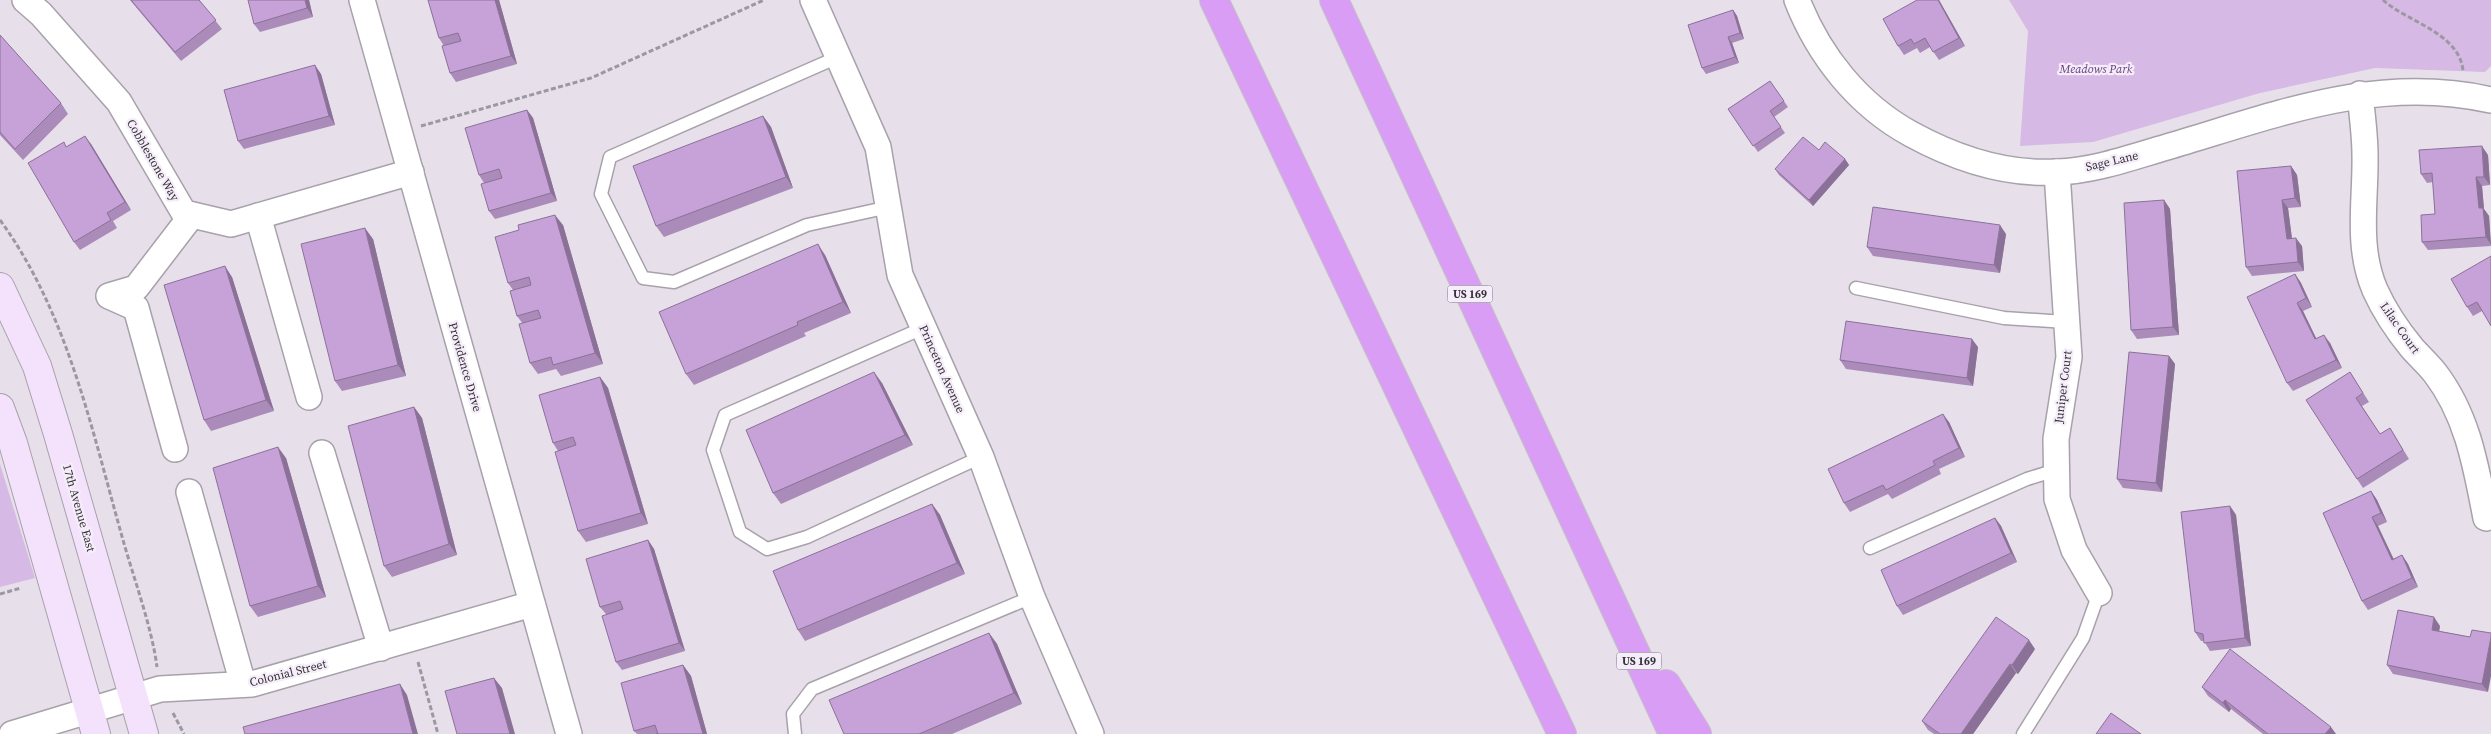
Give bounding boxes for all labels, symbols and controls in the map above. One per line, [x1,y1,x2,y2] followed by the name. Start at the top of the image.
[2059,61,2133,77] park label: Meadows Park
[123,116,183,204] street label: Cobblestone Way
[2084,147,2140,175] street label: Sage Lane
[1448,286,1492,302] road number: US 169
[2376,299,2424,357] street label: Lilac Court
[445,321,485,413] street label: Providence Drive
[915,322,969,416] street label: Princeton Avenue
[2050,350,2075,425] street label: Juniper Court
[59,462,99,554] street label: 17th Avenue East
[1616,652,1662,669] road number: US 169
[248,656,328,690] street label: Colonial Street

